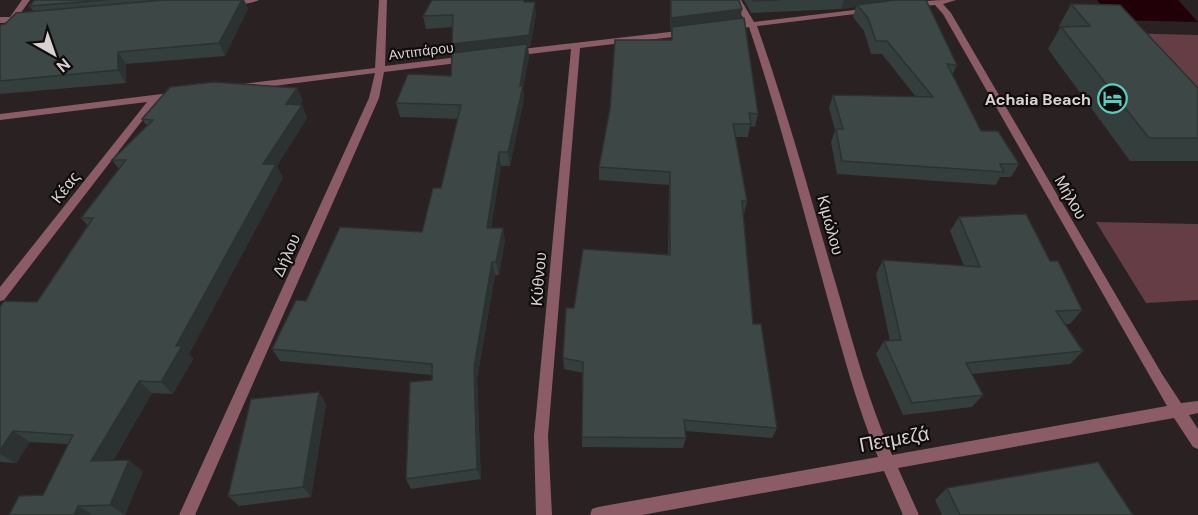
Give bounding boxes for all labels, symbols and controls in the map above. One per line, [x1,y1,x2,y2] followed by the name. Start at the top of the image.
[24,24,84,84] north arrow
[388,38,454,64] street label: Αντιπάρου
[52,53,75,77] text: N
[1096,83,1128,115] hotel icon: Achaia Beach
[985,89,1091,110] place label: Achaia Beach
[46,167,85,207] street label: Κέας
[1050,171,1092,223] street label: Μήλου
[812,193,849,257] street label: Κιμώλου
[268,230,305,280] street label: Δήλου
[526,251,551,307] street label: Κύθνου
[857,420,931,458] street label: Πετμεζά

